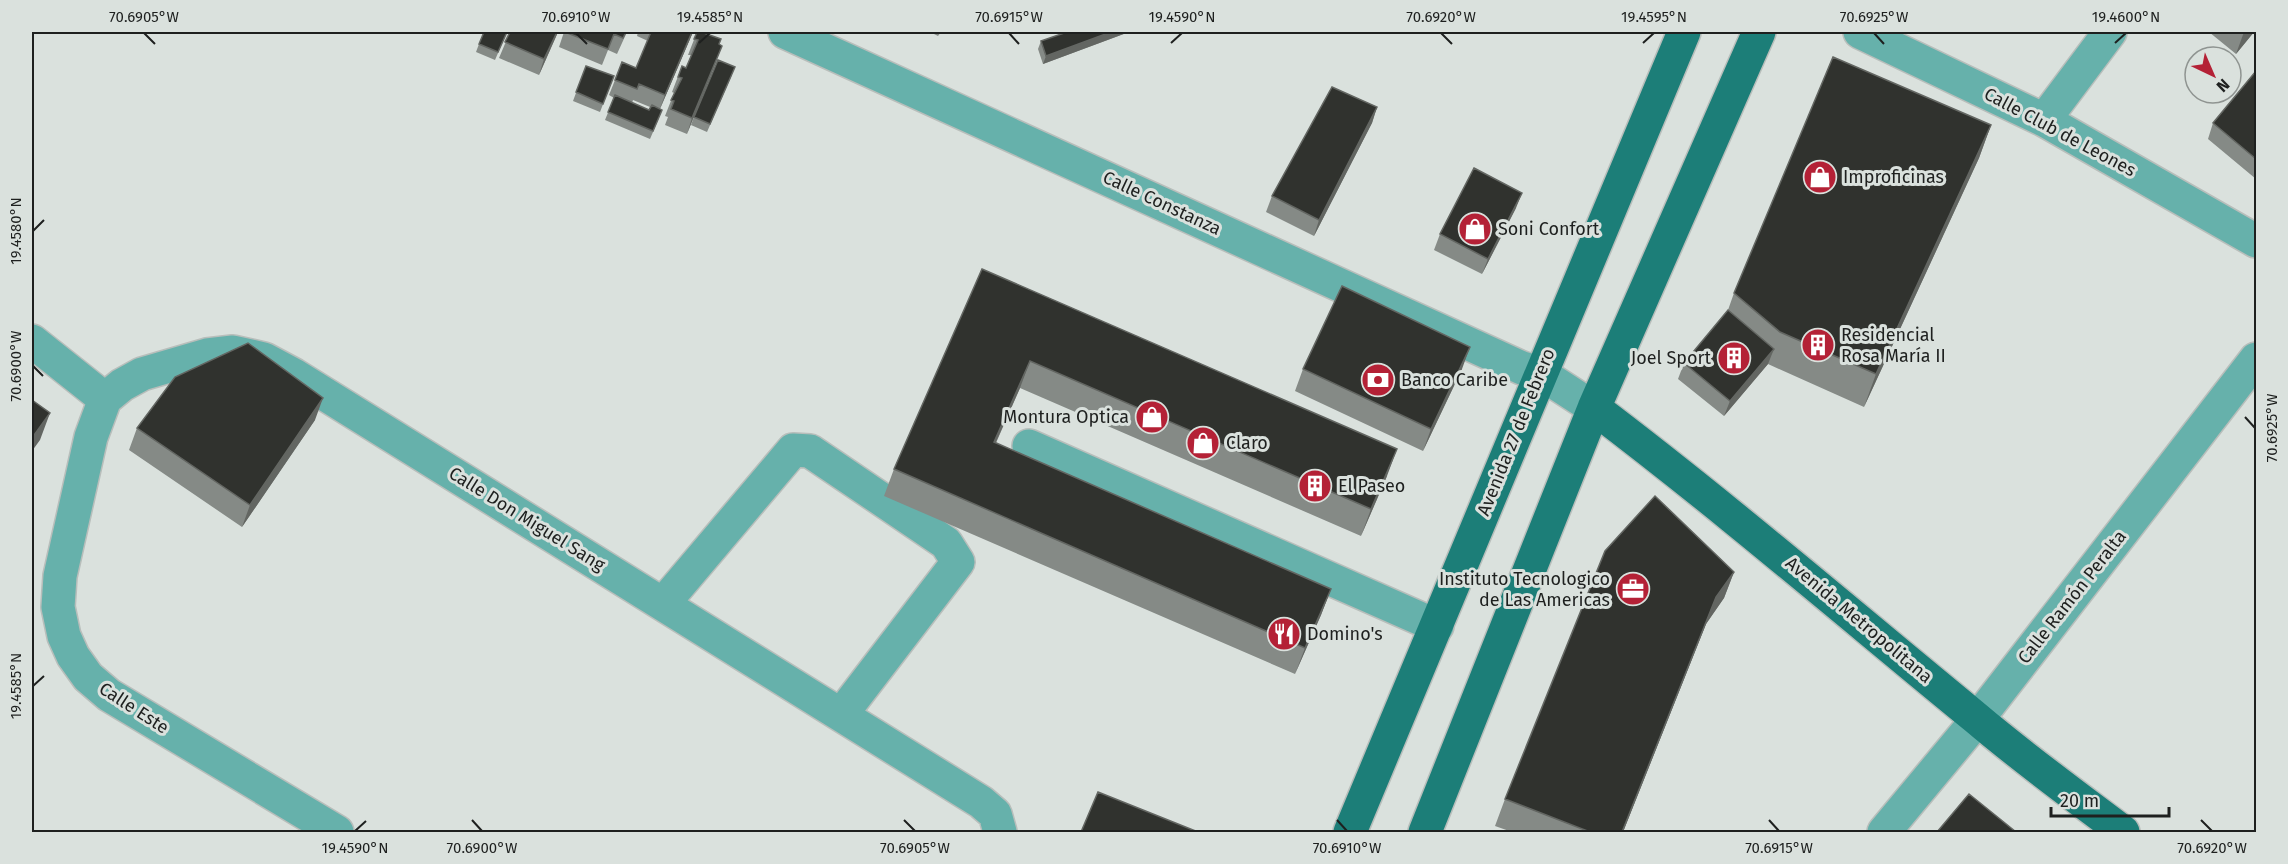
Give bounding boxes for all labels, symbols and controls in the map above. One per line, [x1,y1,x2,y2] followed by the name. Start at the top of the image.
[109,8,180,26] text: 70.6905°W
[542,8,611,26] text: 70.6910°W
[677,8,743,26] text: 19.4585°N
[975,8,1043,26] text: 70.6915°W
[1149,8,1215,26] text: 19.4590°N
[1406,8,1476,26] text: 70.6920°W
[1621,8,1687,26] text: 19.4595°N
[1840,8,1909,26] text: 70.6925°W
[2092,8,2160,26] text: 19.4600°N
[2183,45,2243,105] north arrow
[2213,75,2233,96] text: N
[1980,83,2140,181] street label: Calle Club de Leones
[1802,159,1838,195] shop icon: Improficinas
[1099,166,1225,240] street label: Calle Constanza
[1843,166,1944,188] place label: Improficinas
[7,197,25,265] text: 19.4580°N
[1457,211,1493,247] shop icon: Soni Confort
[1498,218,1600,240] place label: Soni Confort
[1841,324,1946,367] place label: Residencial Rosa María II
[1800,327,1836,363] building icon: Residencial Rosa María II
[7,330,25,401] text: 70.6900°W
[1716,340,1752,376] building icon: Joel Sport
[1472,345,1560,519] street label: Avenida 27 de Febrero
[1631,347,1711,369] place label: Joel Sport
[1360,362,1396,398] bank icon: Banco Caribe
[1401,369,1508,391] place label: Banco Caribe
[2263,393,2281,462] text: 70.6925°W
[1134,399,1170,435] shop icon: Montura Optica
[1003,406,1129,428] place label: Montura Optica
[1185,425,1221,461] shop icon: Claro
[1226,432,1268,454] place label: Claro
[445,462,610,576] street label: Calle Don Miguel Sang
[1297,468,1333,504] building icon: El Paseo
[1338,475,1405,497] place label: El Paseo
[2013,526,2131,668] street label: Calle Ramón Peralta
[1781,552,1937,688] street label: Avenida Metropolitana
[1439,568,1610,611] place label: Instituto Tecnologico de Las Americas
[1615,571,1651,607] office icon: Instituto Tecnologico de Las Americas
[1266,616,1302,652] restaurant icon: Domino's
[1307,623,1383,645] place label: Domino's
[7,653,25,719] text: 19.4585°N
[95,677,173,739] street label: Calle Este
[2051,780,2170,818] scale bar
[2060,790,2099,812] text: 20 m
[322,839,388,857] text: 19.4590°N
[447,839,518,857] text: 70.6900°W
[880,839,951,857] text: 70.6905°W
[1313,839,1382,857] text: 70.6910°W
[1745,839,1813,857] text: 70.6915°W
[2177,839,2247,857] text: 70.6920°W

